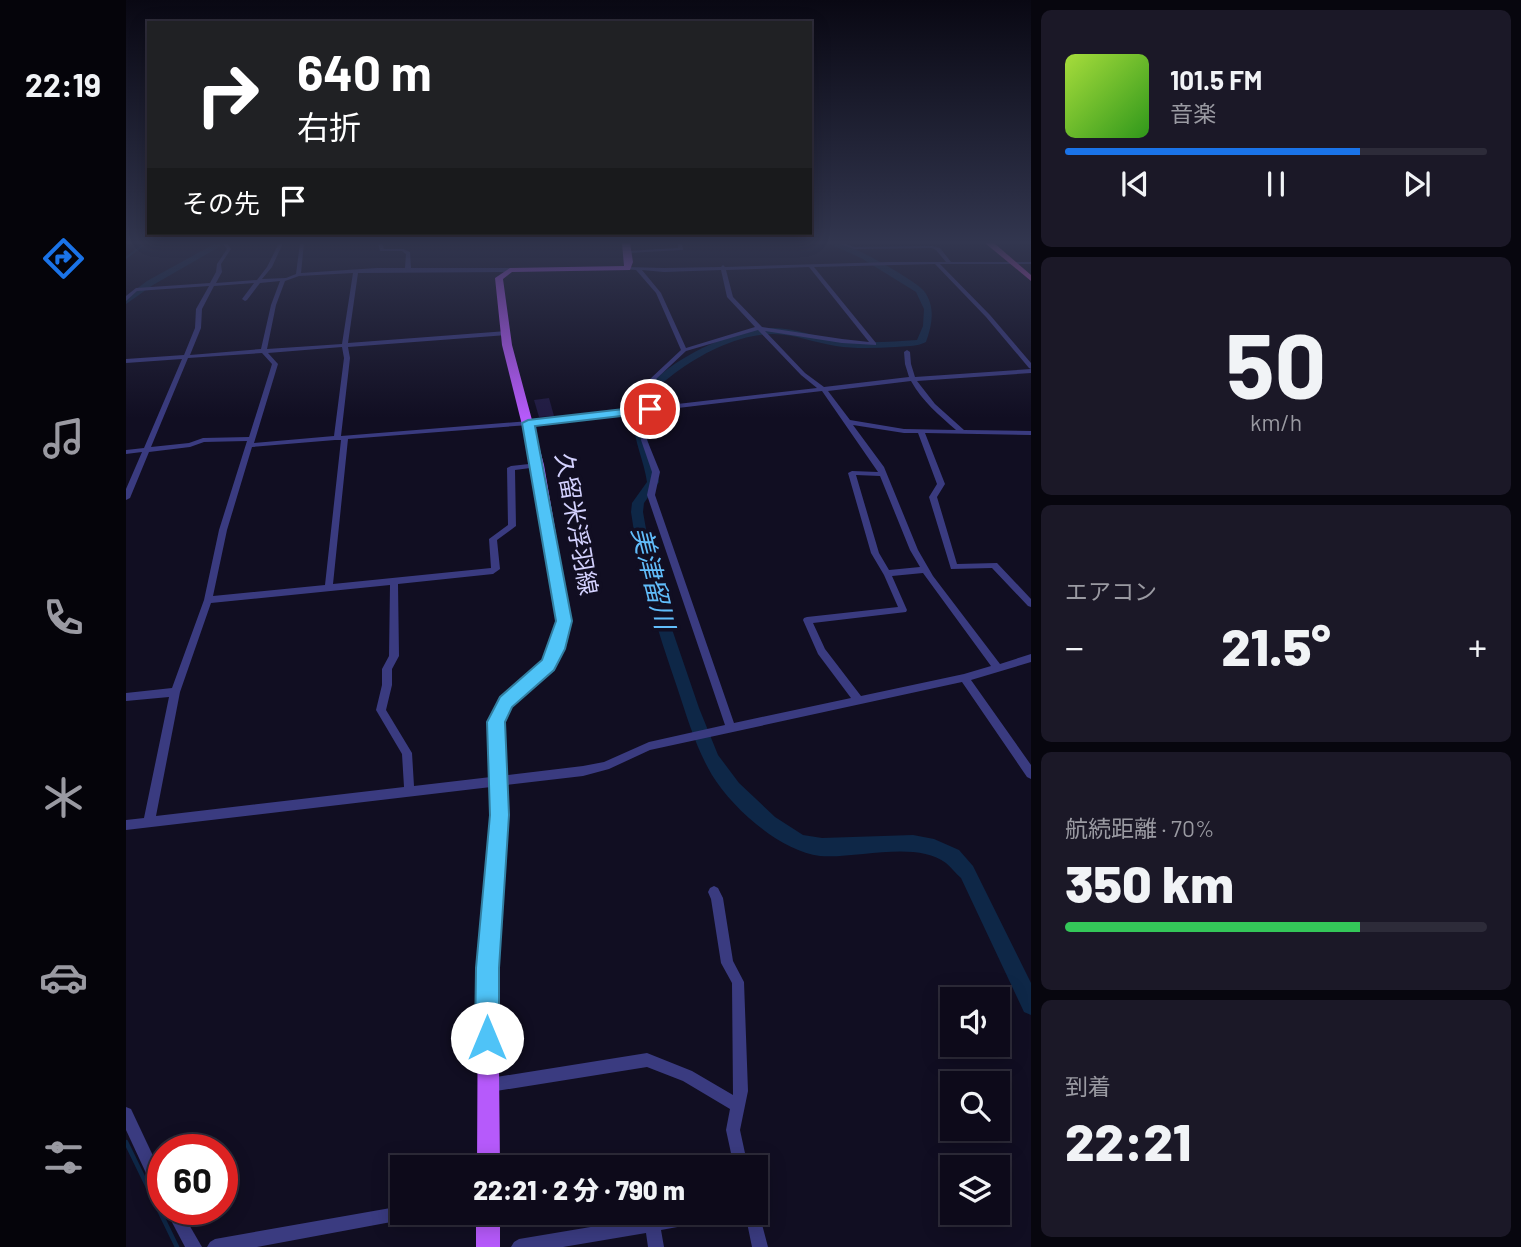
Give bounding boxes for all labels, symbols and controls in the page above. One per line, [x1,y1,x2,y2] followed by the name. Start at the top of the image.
[297,42,432,101] text: 640 m
[182,49,273,140] icon: right
[1170,64,1262,95] text: 101.5 FM
[25,65,101,103] text: 22:19
[1170,99,1216,127] text: 音楽
[297,107,361,145] text: 右折
[1116,165,1154,203] icon: previous
[1257,165,1295,203] icon: pause
[1398,165,1436,203] icon: next
[274,182,312,220] icon: arrive
[182,187,260,218] text: その先
[39,234,88,283] icon: directions
[1226,308,1326,417] text: 50
[620,379,680,439] pin
[631,390,669,428] icon: arrive
[1250,408,1302,436] text: km/h
[39,414,88,463] icon: music
[551,450,604,597] street label: 久留米浮羽線
[627,523,683,635] water label: 美津留川
[1065,577,1157,605] text: エアコン
[39,593,88,642] icon: phone
[1221,614,1331,676] text: 21.5°
[1065,623,1084,669] text: −
[1468,623,1487,669] text: +
[39,773,88,822] icon: climate
[1065,814,1214,842] text: 航続距離 · 70%
[1065,851,1234,913] text: 350 km
[39,953,88,1002] icon: car
[940,987,1010,1225] map controls
[940,987,1010,1057] button: sound
[450,1001,524,1075] position arrow
[940,1071,1010,1141] button: search
[1065,1072,1111,1100] text: 到着
[1065,1109,1191,1171] text: 22:21
[39,1133,88,1182] icon: filters
[147,1134,238,1225] speed limit sign: 60
[940,1155,1010,1225] button: layers
[473,1174,685,1205] text: 22:21 · 2 分 · 790 m

